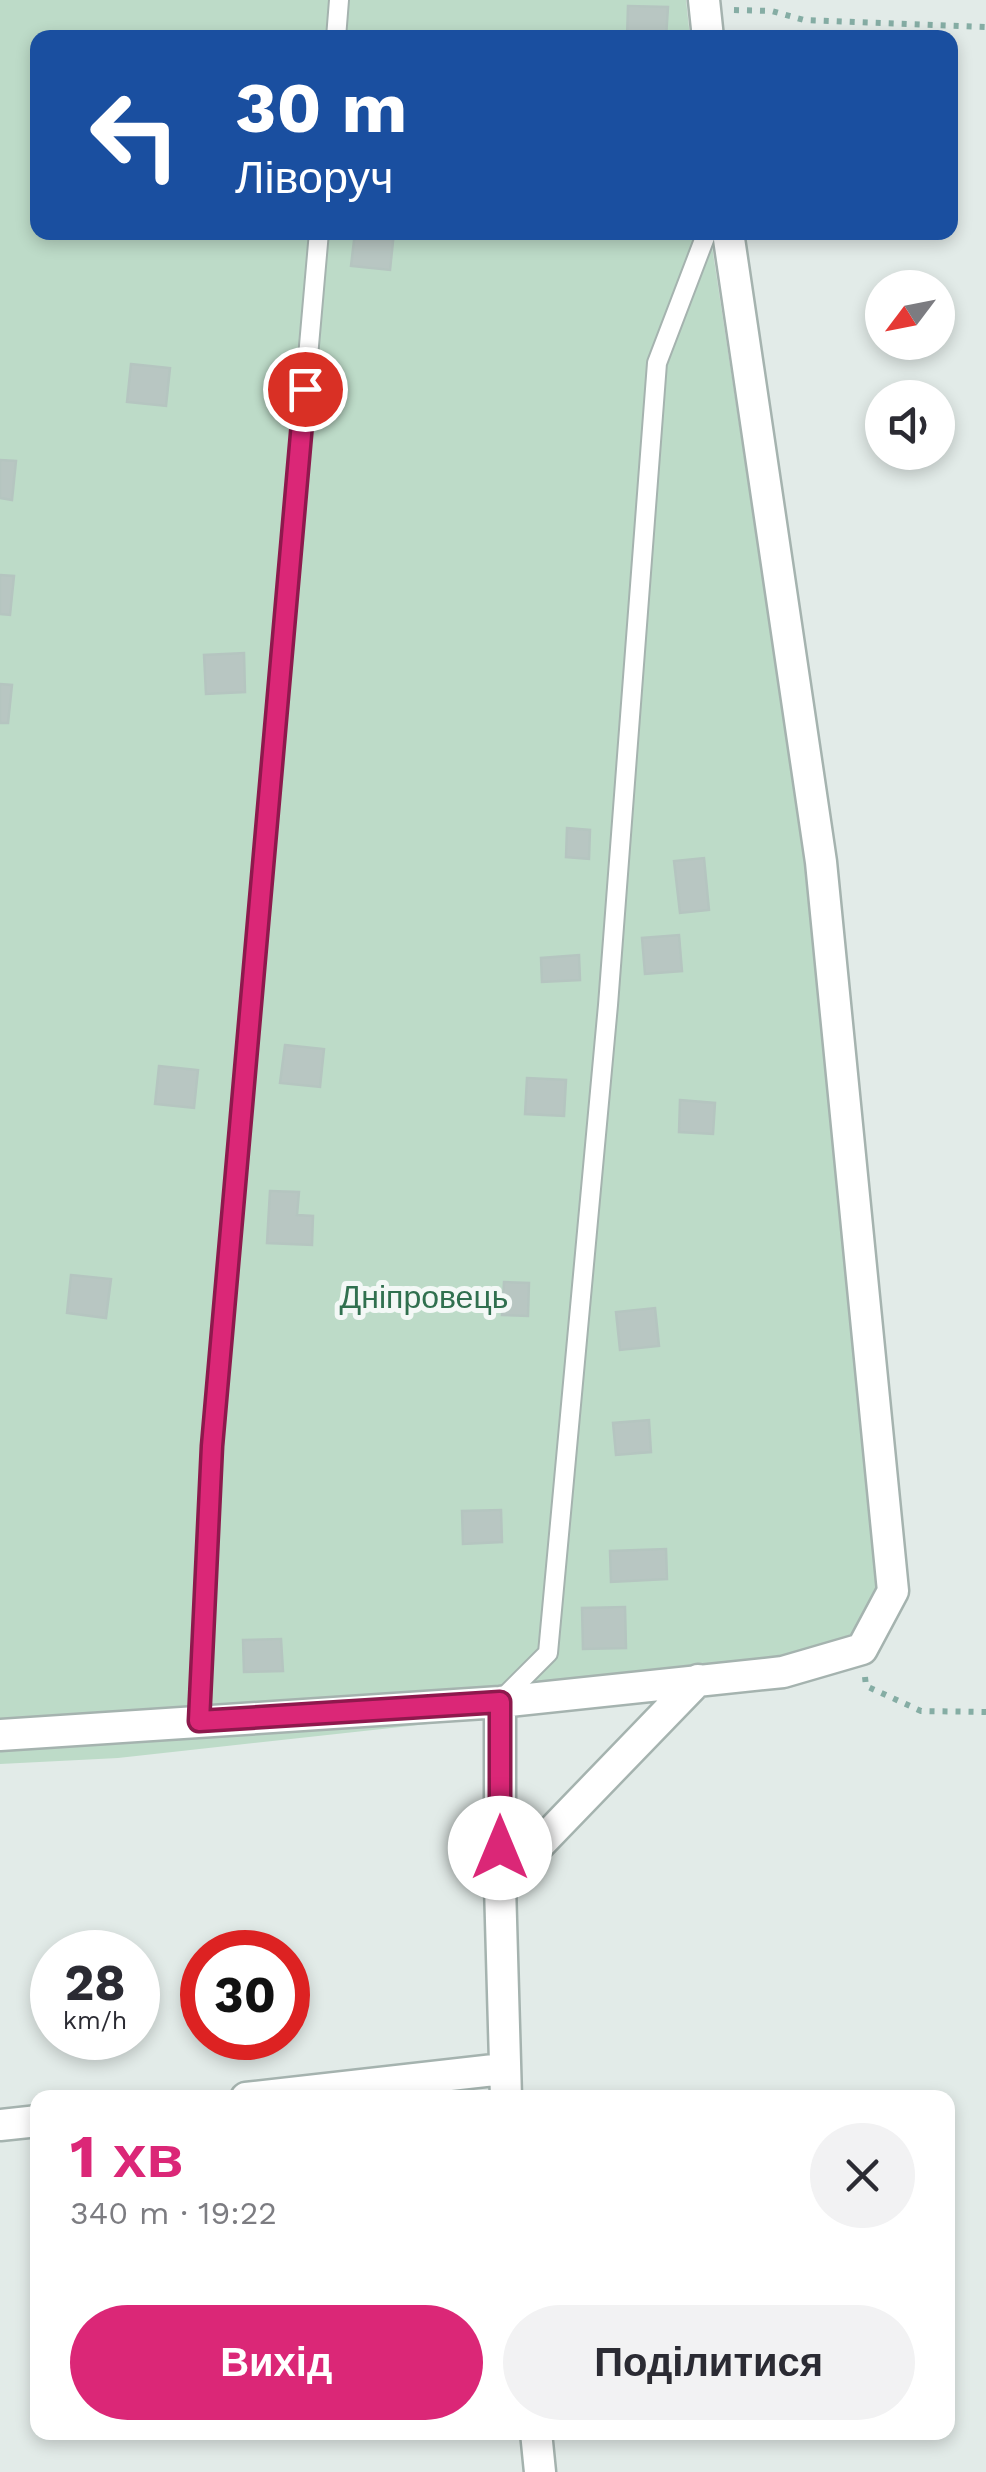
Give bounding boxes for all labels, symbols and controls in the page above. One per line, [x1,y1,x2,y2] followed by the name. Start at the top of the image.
[235,67,407,149] text: 30 m
[70,70,200,200] icon: left
[235,151,393,204] text: Ліворуч
[865,270,955,360] north arrow
[865,270,955,470] map controls
[263,347,348,432] pin
[278,362,333,417] icon: arrive
[865,380,955,470] button: sound
[340,1278,508,1316] park label: Дніпровець
[448,1796,552,1900] position arrow
[180,1930,310,2060] speed limit sign: 30
[64,1953,126,2012] text: 28
[63,2006,127,2035] text: km/h
[70,2121,183,2192] text: 1 хв
[810,2123,915,2228] button: close
[70,2194,277,2232] text: 340 m · 19:22
[70,2305,483,2420] button: Вихід
[503,2305,915,2420] button: Поділитися

